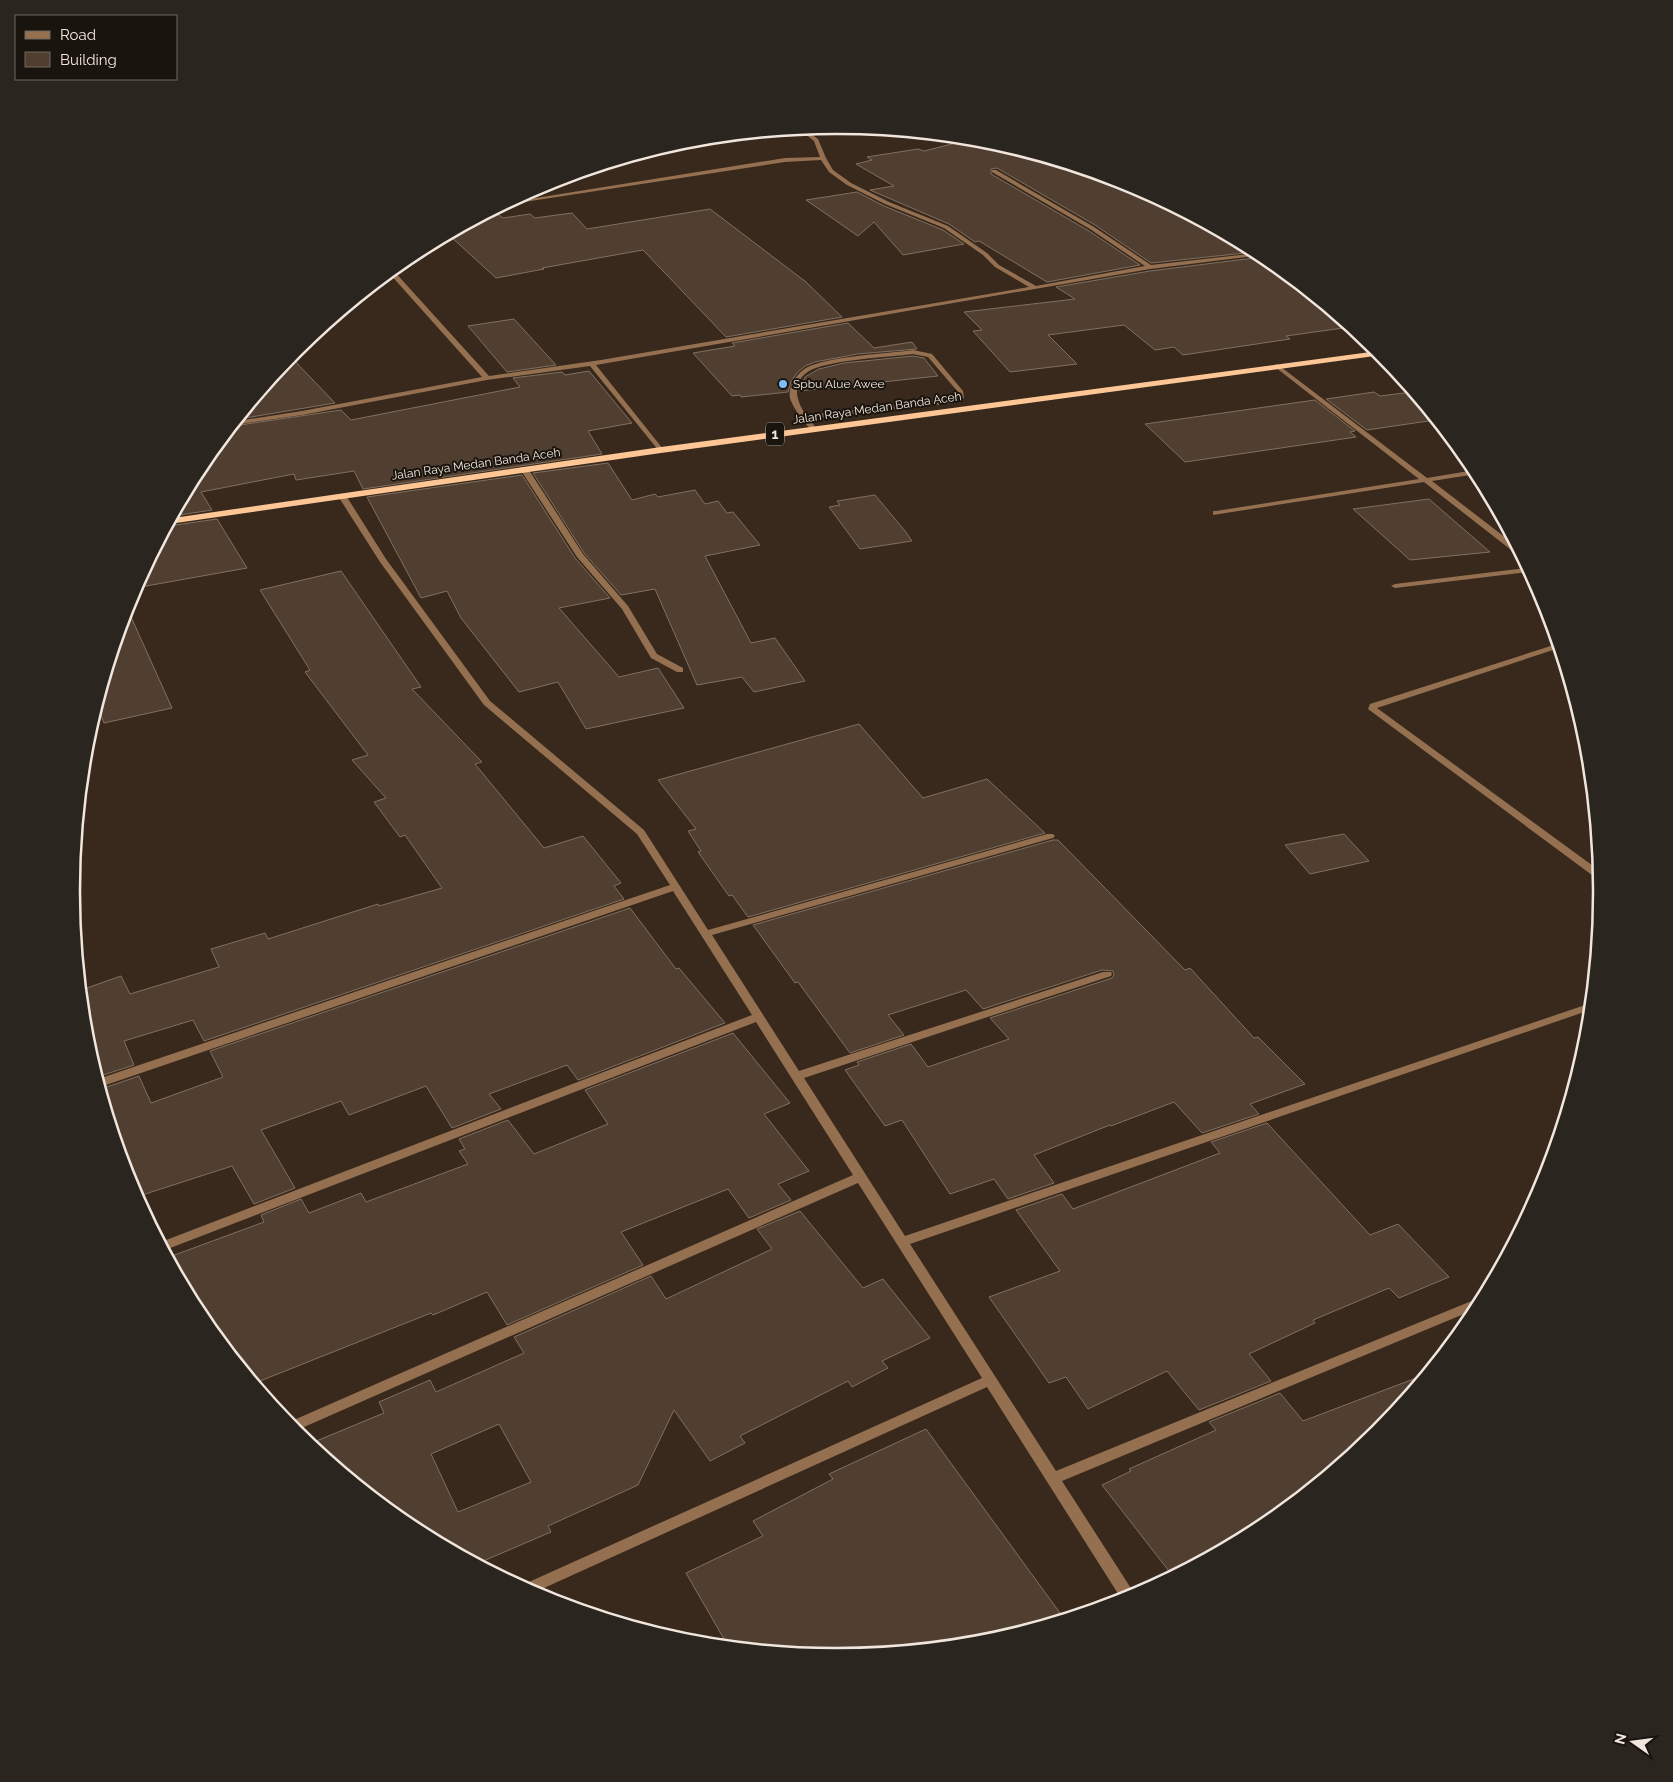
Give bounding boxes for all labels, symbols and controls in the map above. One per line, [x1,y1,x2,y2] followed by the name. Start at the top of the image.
[15,15,178,80] legend
[60,26,96,44] text: Road
[60,51,117,69] text: Building
[793,377,884,391] place label: Spbu Alue Awee
[777,378,789,390] marker: Spbu Alue Awee
[792,389,962,427] street label: Jalan Raya Medan Banda Aceh
[766,422,784,446] road number: 1
[391,445,561,483] street label: Jalan Raya Medan Banda Aceh
[1608,1717,1658,1767] north arrow
[1611,1732,1629,1746] text: N

